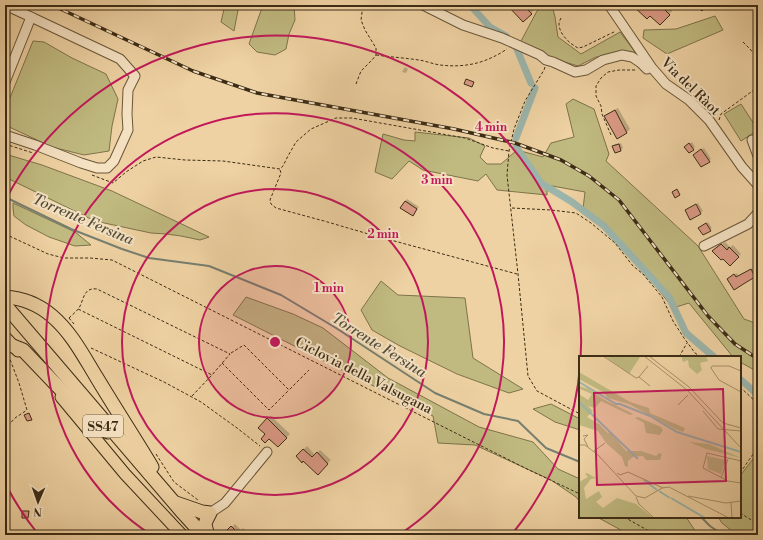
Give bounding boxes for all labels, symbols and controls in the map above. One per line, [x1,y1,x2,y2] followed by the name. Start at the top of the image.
[656,53,724,120] street label: Via del Ràot
[475,120,508,135] text: 4 min
[421,173,453,188] text: 3 min
[29,190,137,250] water label: Torrente Fersina
[367,227,399,242] text: 2 min
[314,281,345,296] text: 1 min
[328,309,430,383] water label: Torrente Fersina
[292,333,436,419] street label: Ciclovia della Valsugana
[268,335,282,349] centre of rings
[579,356,741,518] inset map
[83,415,123,437] road number: SS47
[18,482,58,522] north arrow
[33,504,42,518] text: N

